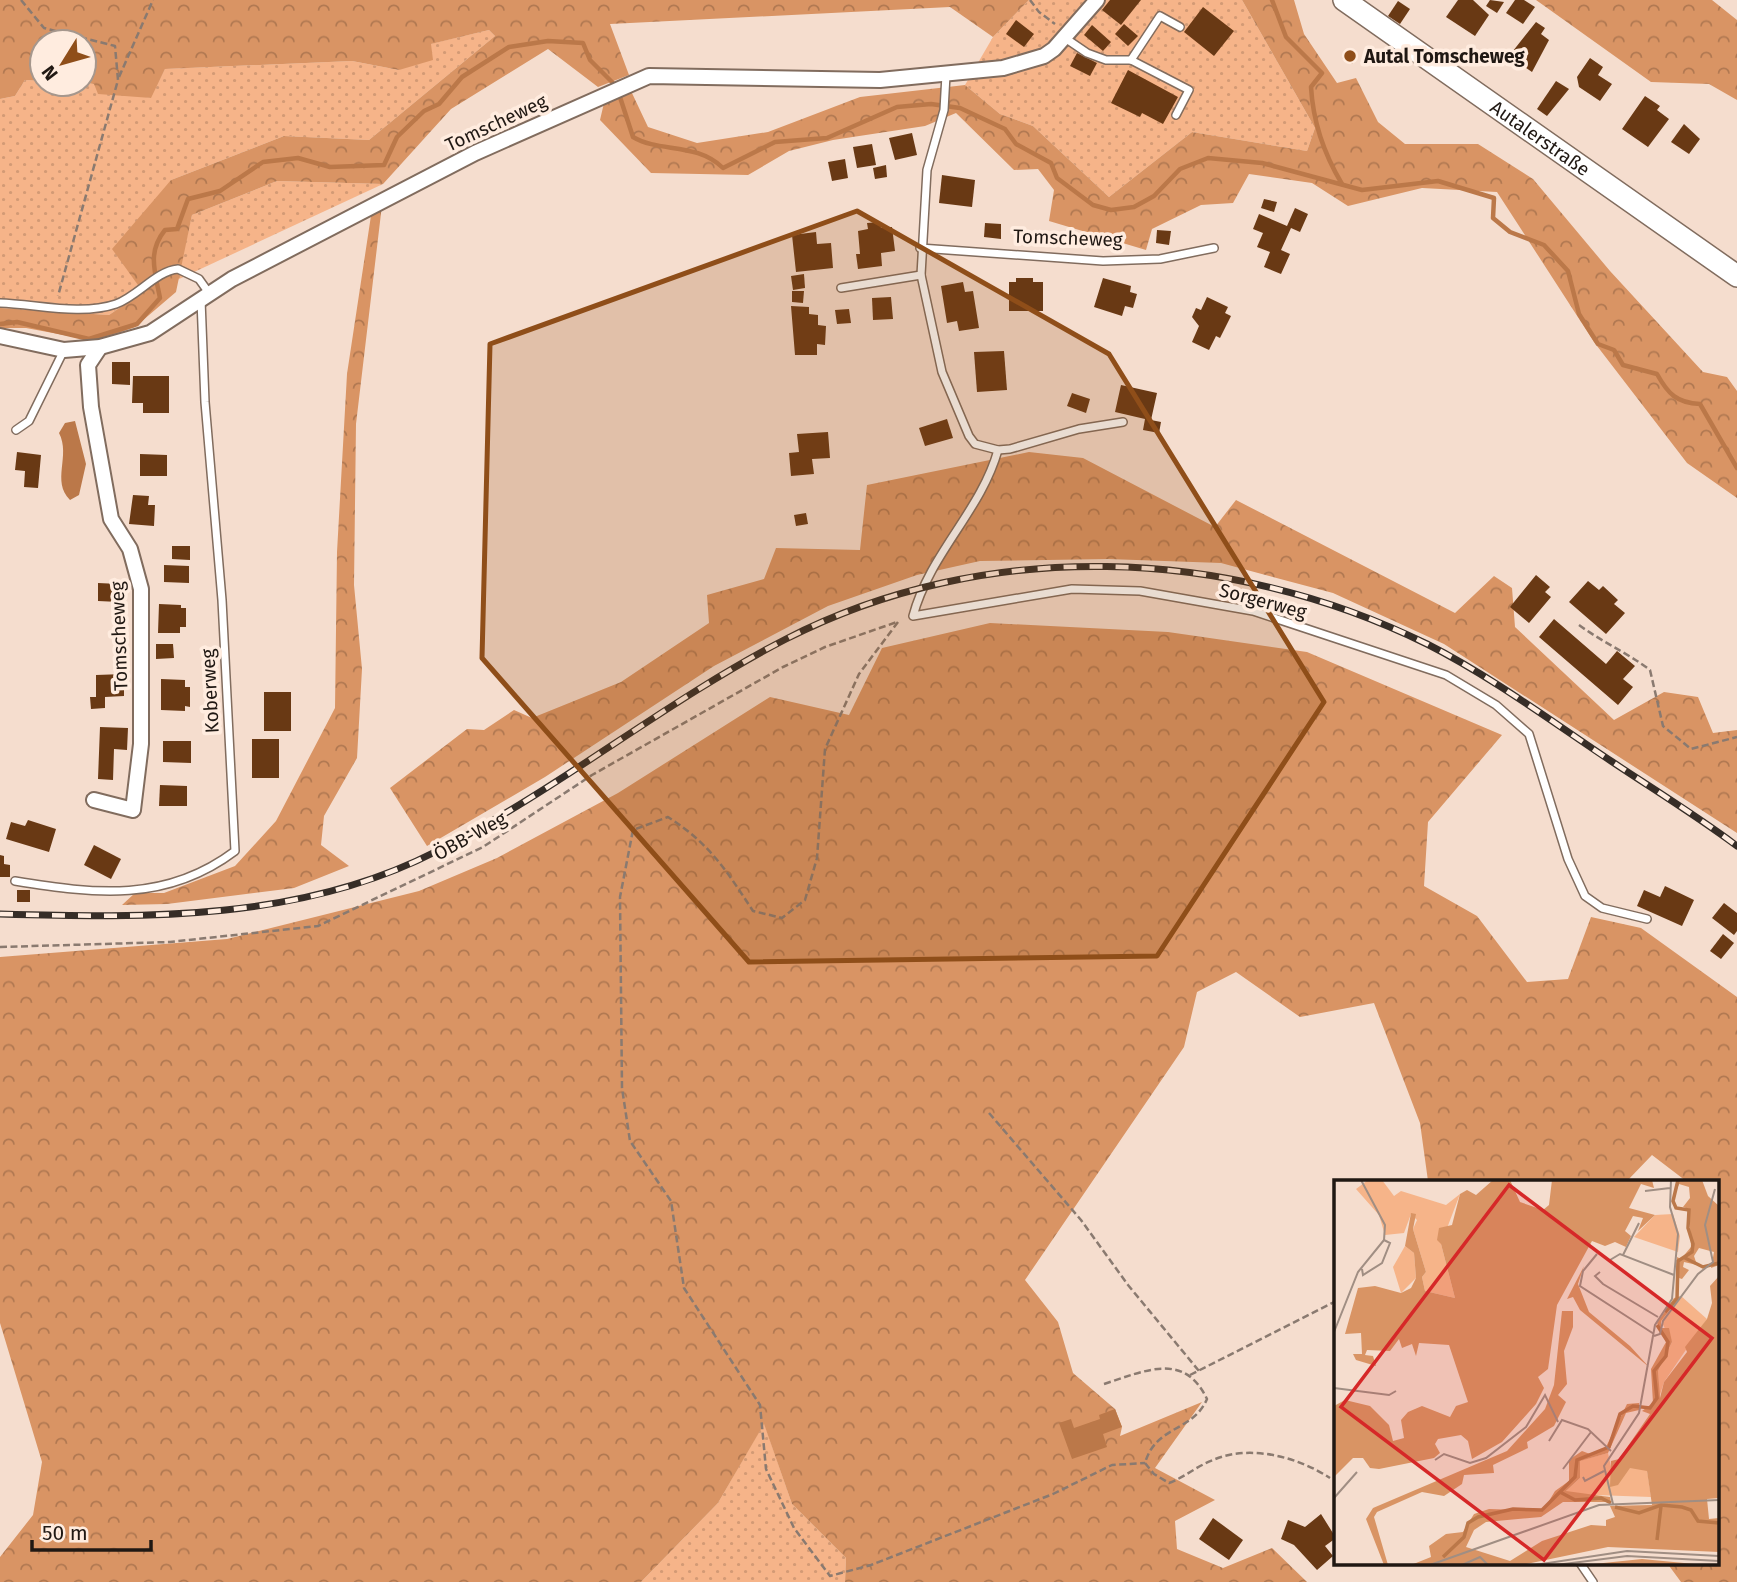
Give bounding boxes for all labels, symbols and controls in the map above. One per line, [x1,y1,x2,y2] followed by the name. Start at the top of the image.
[28,28,98,98] north arrow
[1363,45,1525,68] place label: Autal Tomscheweg
[1342,48,1358,64] marker: Autal Tomscheweg
[37,61,63,85] text: N
[442,89,551,157] street label: Tomscheweg
[1486,95,1595,181] street label: Autalerstraße
[1013,225,1123,251] street label: Tomscheweg
[1217,578,1309,624] street label: Sorgerweg
[106,581,132,691] street label: Tomscheweg
[196,648,224,734] street label: Koberweg
[430,807,511,865] street label: ÖBB-Weg
[1334,1180,1720,1564] inset map
[32,1508,150,1552] scale bar
[42,1520,88,1546] text: 50 m

